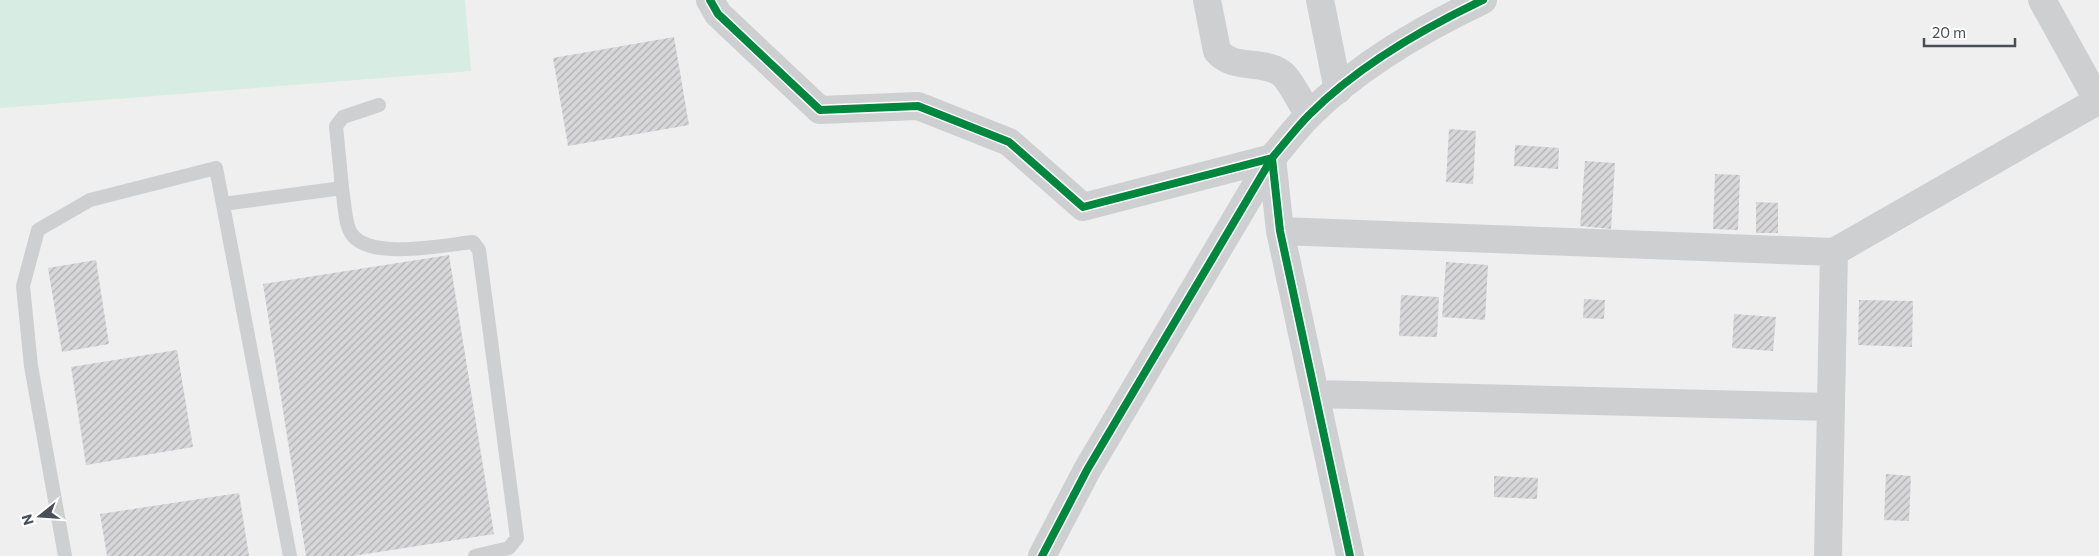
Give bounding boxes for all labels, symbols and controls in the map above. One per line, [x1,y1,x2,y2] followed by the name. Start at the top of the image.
[1924,15,2015,47] scale bar
[1932,23,1966,41] text: 20 m
[15,491,65,541] north arrow
[17,512,37,527] text: N

